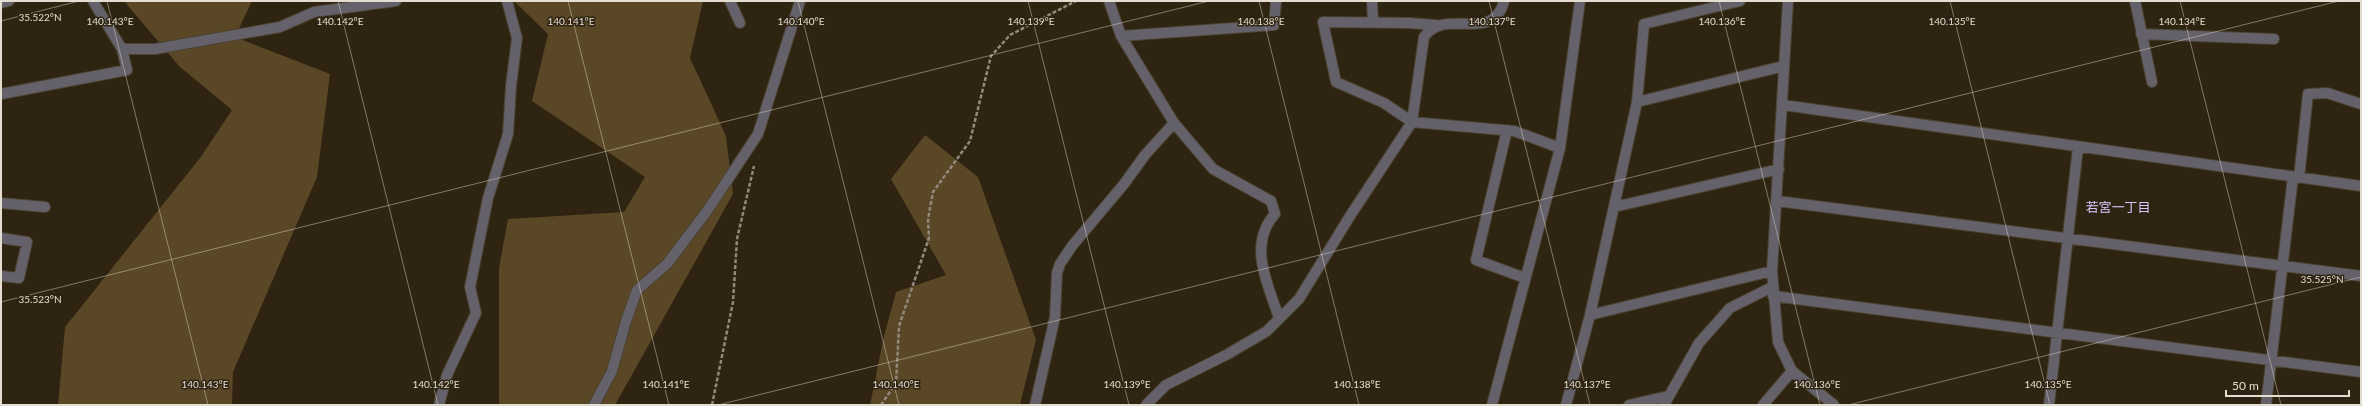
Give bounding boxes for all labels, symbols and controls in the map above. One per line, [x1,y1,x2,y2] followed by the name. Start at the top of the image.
[18,11,62,23] text: 35.522°N
[86,15,134,27] text: 140.143°E
[316,15,364,27] text: 140.142°E
[547,15,595,27] text: 140.141°E
[777,15,825,27] text: 140.140°E
[1007,15,1055,27] text: 140.139°E
[1237,15,1285,27] text: 140.138°E
[1468,15,1516,27] text: 140.137°E
[1698,15,1746,27] text: 140.136°E
[1928,15,1976,27] text: 140.135°E
[2158,15,2206,27] text: 140.134°E
[2085,199,2151,215] district label: 若宮一丁目
[2300,273,2344,285] text: 35.525°N
[18,293,62,305] text: 35.523°N
[2226,372,2349,398] scale bar
[181,378,229,390] text: 140.143°E
[412,378,460,390] text: 140.142°E
[642,378,690,390] text: 140.141°E
[872,378,920,390] text: 140.140°E
[1103,378,1151,390] text: 140.139°E
[1333,378,1381,390] text: 140.138°E
[1563,378,1611,390] text: 140.137°E
[1793,378,1841,390] text: 140.136°E
[2024,378,2072,390] text: 140.135°E
[2232,378,2259,393] text: 50 m

